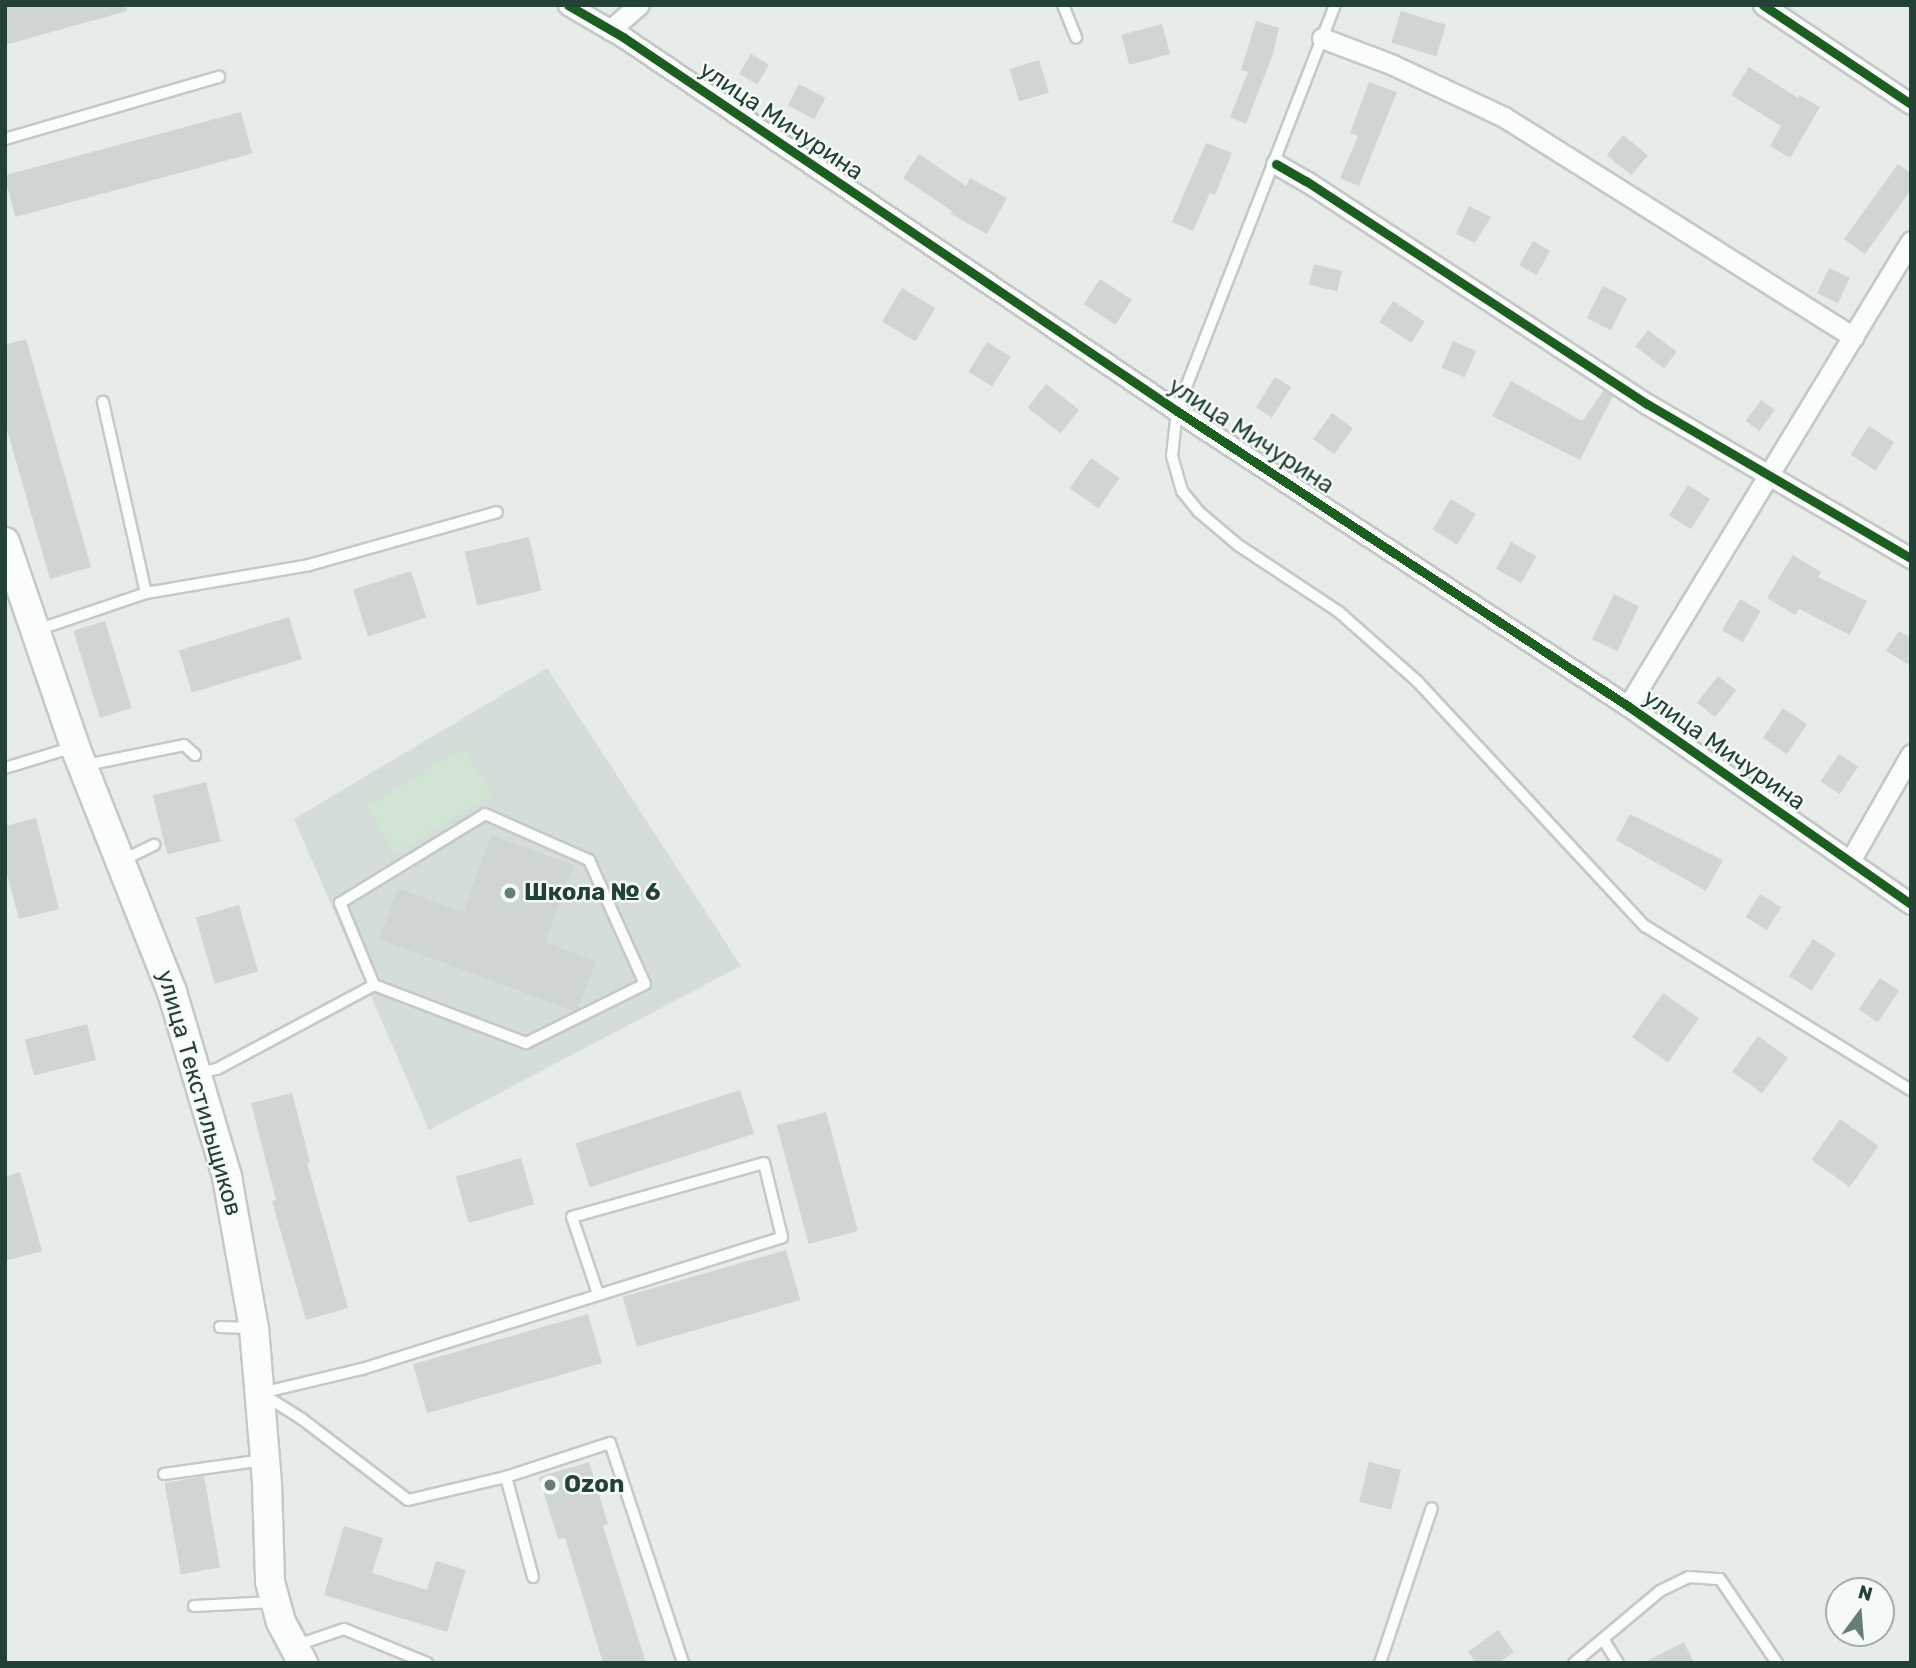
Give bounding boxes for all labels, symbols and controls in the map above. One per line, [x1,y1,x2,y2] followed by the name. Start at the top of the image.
[693,55,869,187] street label: улица Мичурина
[1163,372,1339,500] street label: улица Мичурина
[1637,683,1811,817] street label: улица Мичурина
[524,879,661,907] place label: Школа № 6
[502,885,518,901] marker: Школа № 6
[150,967,248,1219] street label: улица Текстильщиков
[564,1471,624,1499] place label: Ozon
[542,1477,558,1493] marker: Ozon
[1825,1577,1895,1647] north arrow
[1856,1580,1875,1606] text: N

